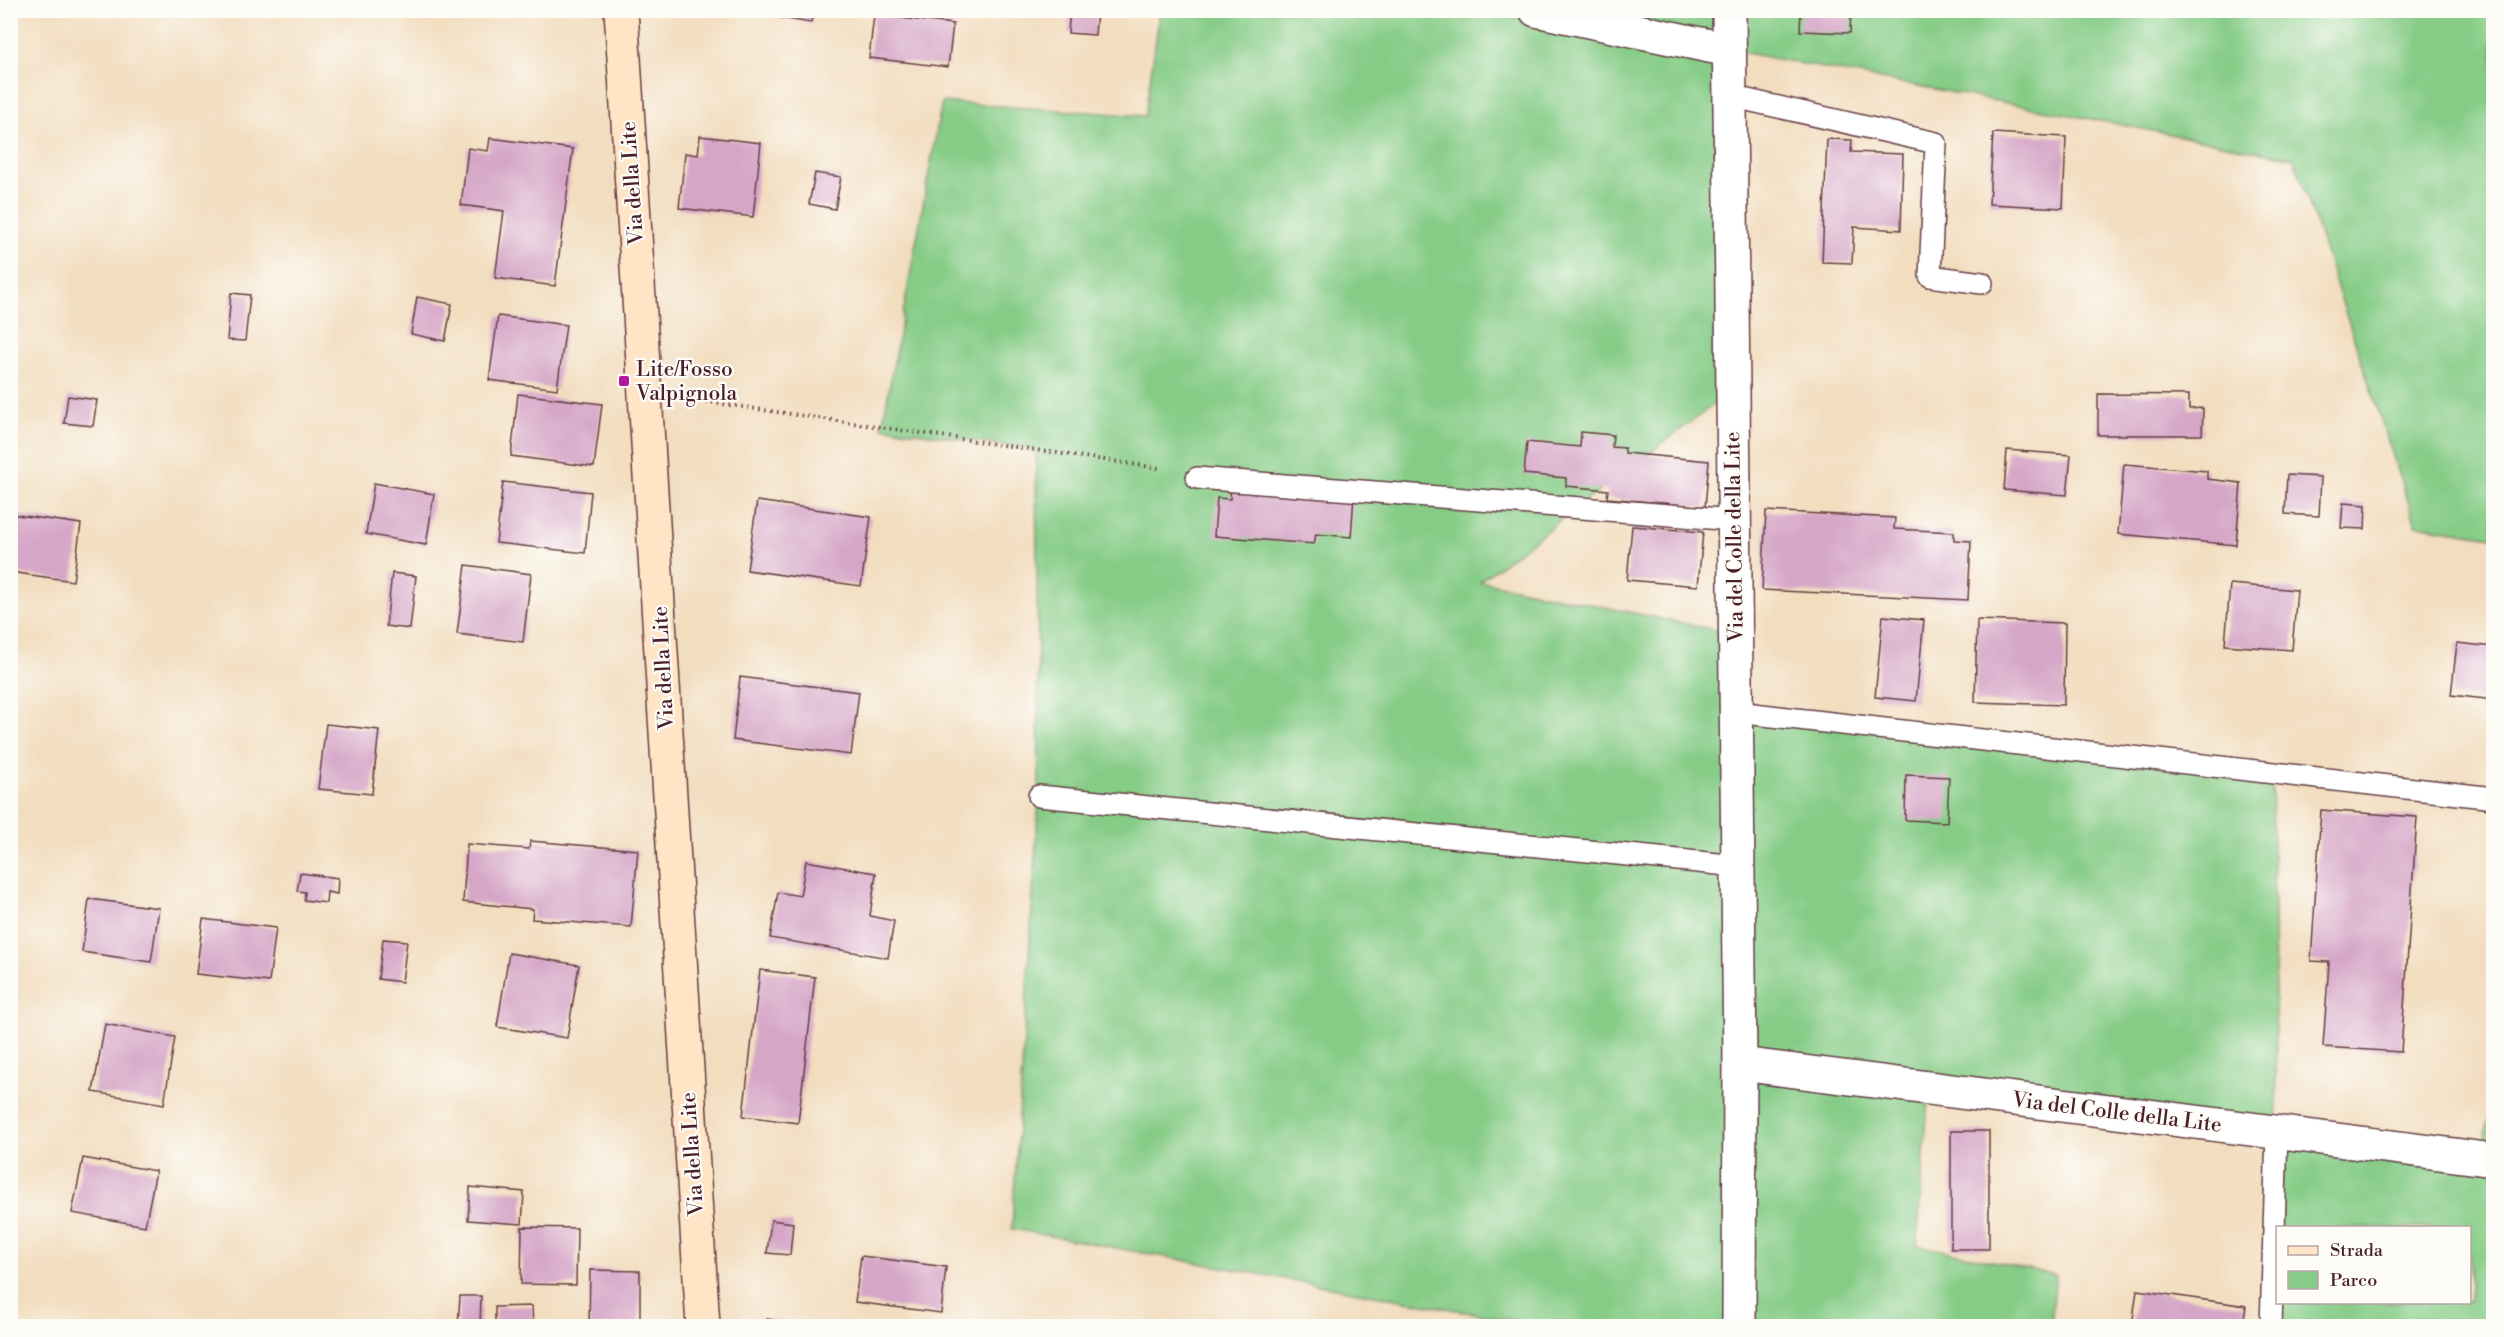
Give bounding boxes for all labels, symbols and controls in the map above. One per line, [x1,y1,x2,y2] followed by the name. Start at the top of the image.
[616,120,650,247] street label: Via della Lite
[635,357,738,407] place label: Lite/Fosso Valpignola
[617,374,631,388] marker: Lite/Fosso Valpignola
[1720,431,1750,644] street label: Via del Colle della Lite
[648,605,680,732] street label: Via della Lite
[2010,1087,2223,1139] street label: Via del Colle della Lite
[676,1091,710,1218] street label: Via della Lite
[2276,1226,2471,1304] legend
[2330,1239,2384,1262] text: Strada
[2330,1269,2377,1292] text: Parco

